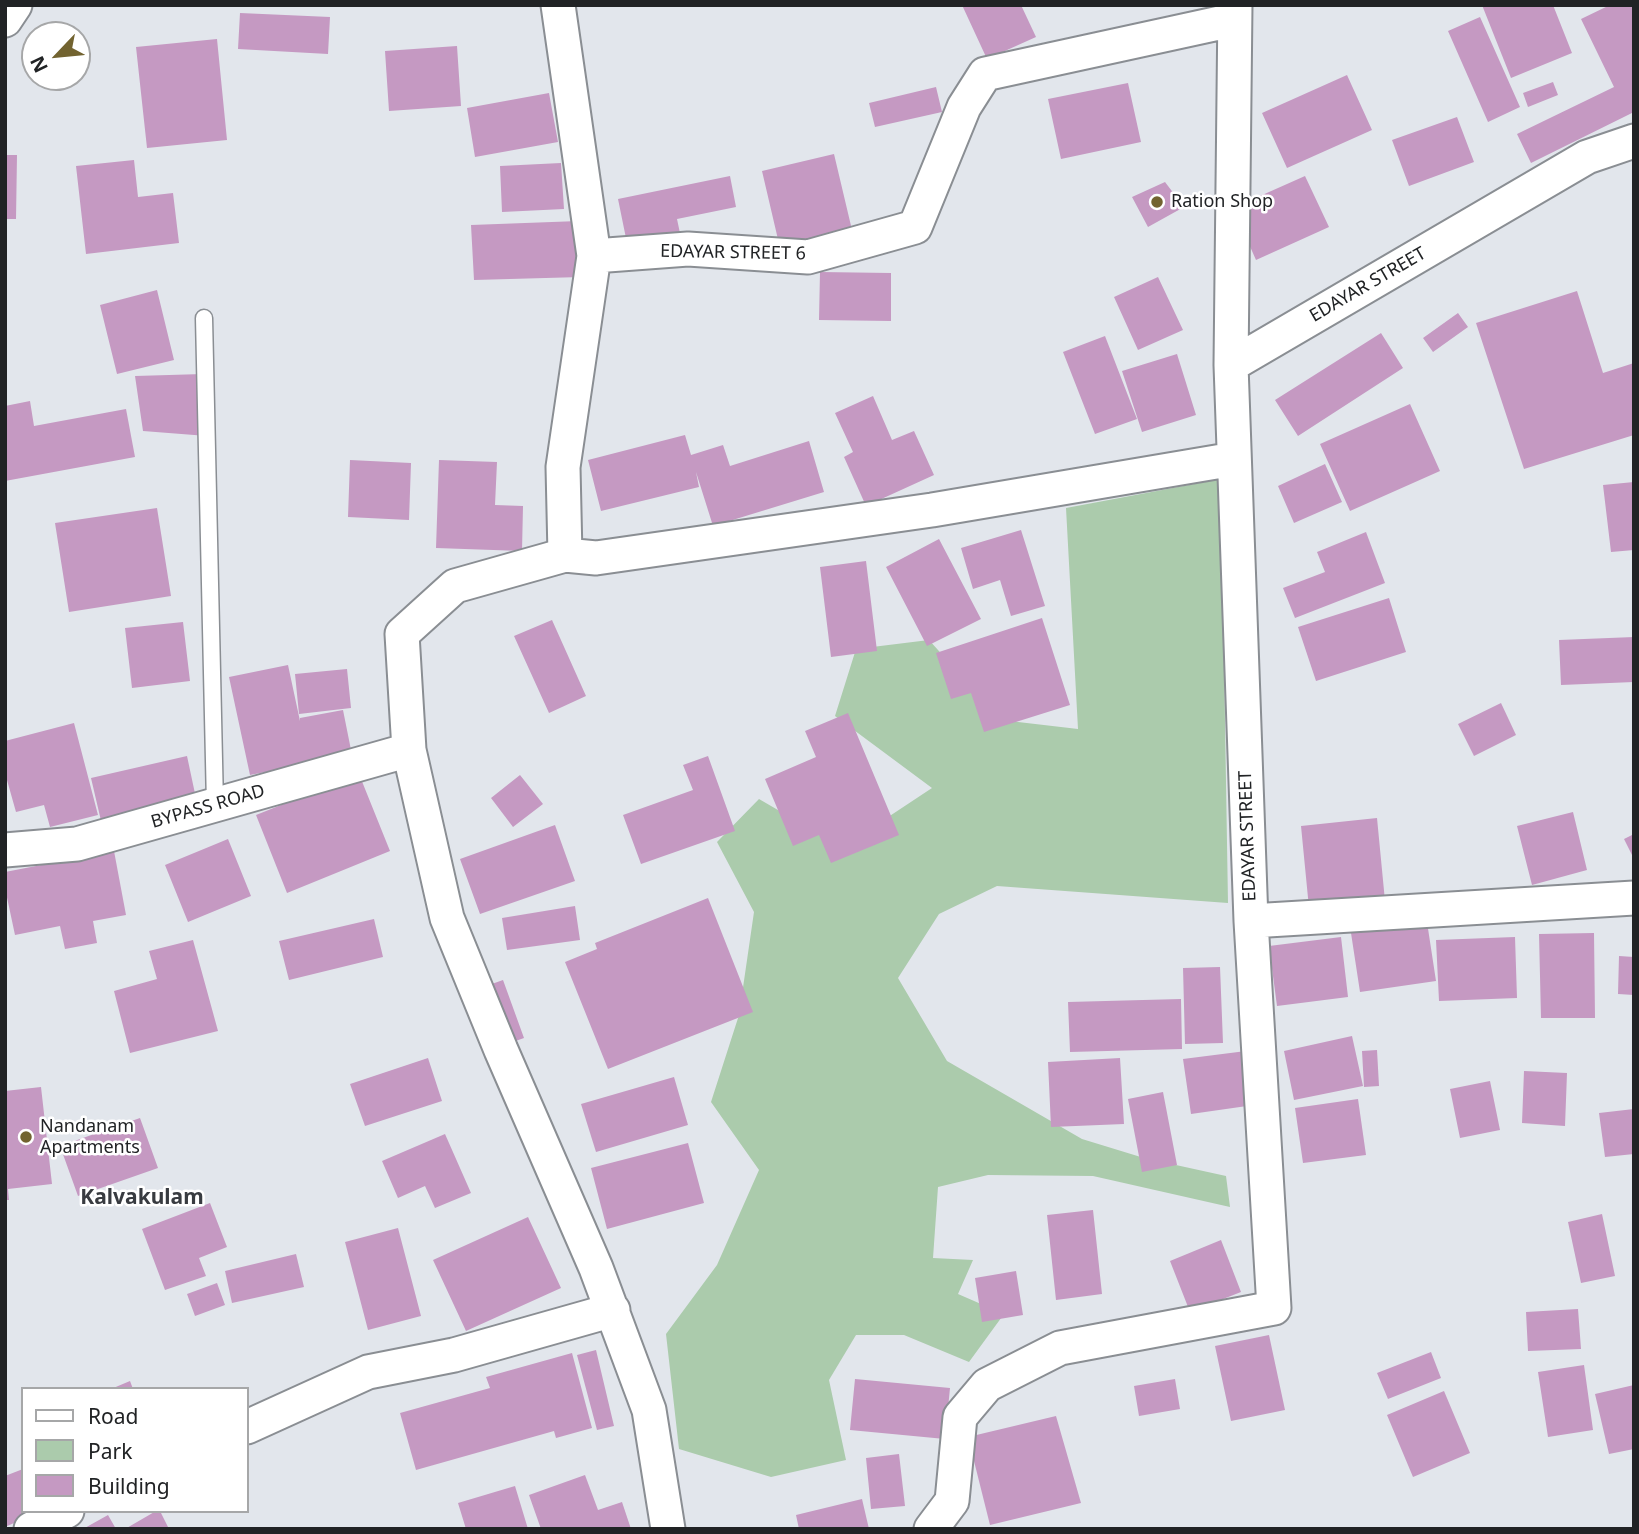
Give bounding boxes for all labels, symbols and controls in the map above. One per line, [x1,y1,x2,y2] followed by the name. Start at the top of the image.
[21,21,91,91] north arrow
[24,52,54,77] text: N
[1171,191,1273,213] place label: Ration Shop
[1149,194,1165,210] marker: Ration Shop
[660,241,806,265] street label: EDAYAR STREET 6
[1306,243,1430,327] street label: EDAYAR STREET
[1235,770,1261,902] street label: EDAYAR STREET
[149,780,267,834] street label: BYPASS ROAD
[40,1116,140,1158] place label: Nandanam Apartments
[18,1129,34,1145] marker: Nandanam Apartments
[80,1185,204,1211] district label: Kalvakulam
[21,1387,248,1513] legend
[88,1402,138,1430] text: Road
[88,1437,132,1465] text: Park
[88,1472,170,1500] text: Building

